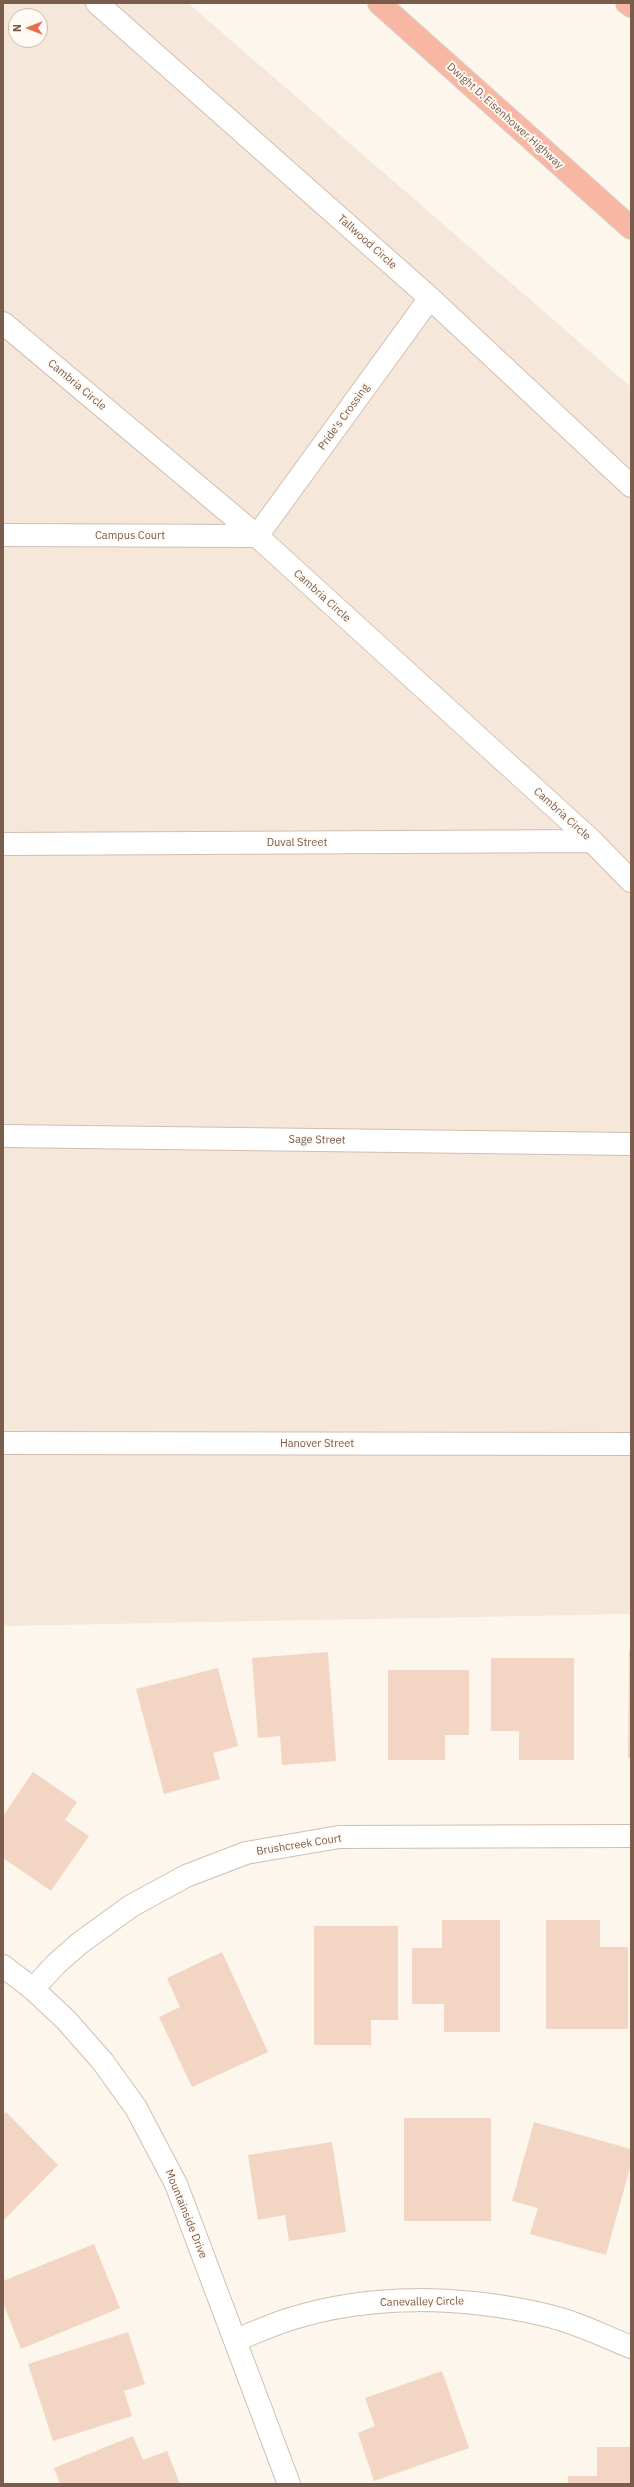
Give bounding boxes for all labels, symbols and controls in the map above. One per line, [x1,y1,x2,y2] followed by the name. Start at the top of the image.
[8,8,48,48] north arrow
[10,24,24,32] text: N
[444,60,566,172] street label: Dwight D. Eisenhower Highway
[335,212,399,272] street label: Tallwood Circle
[45,357,109,413] street label: Cambria Circle
[316,381,372,453] street label: Pride's Crossing
[95,529,165,543] street label: Campus Court
[291,567,353,625] street label: Cambria Circle
[531,785,593,843] street label: Cambria Circle
[267,836,327,850] street label: Duval Street
[288,1133,346,1147] street label: Sage Street
[280,1437,354,1451] street label: Hanover Street
[255,1832,343,1858] street label: Brushcreek Court
[162,2167,210,2261] street label: Mountainside Drive
[380,2295,464,2309] street label: Canevalley Circle

